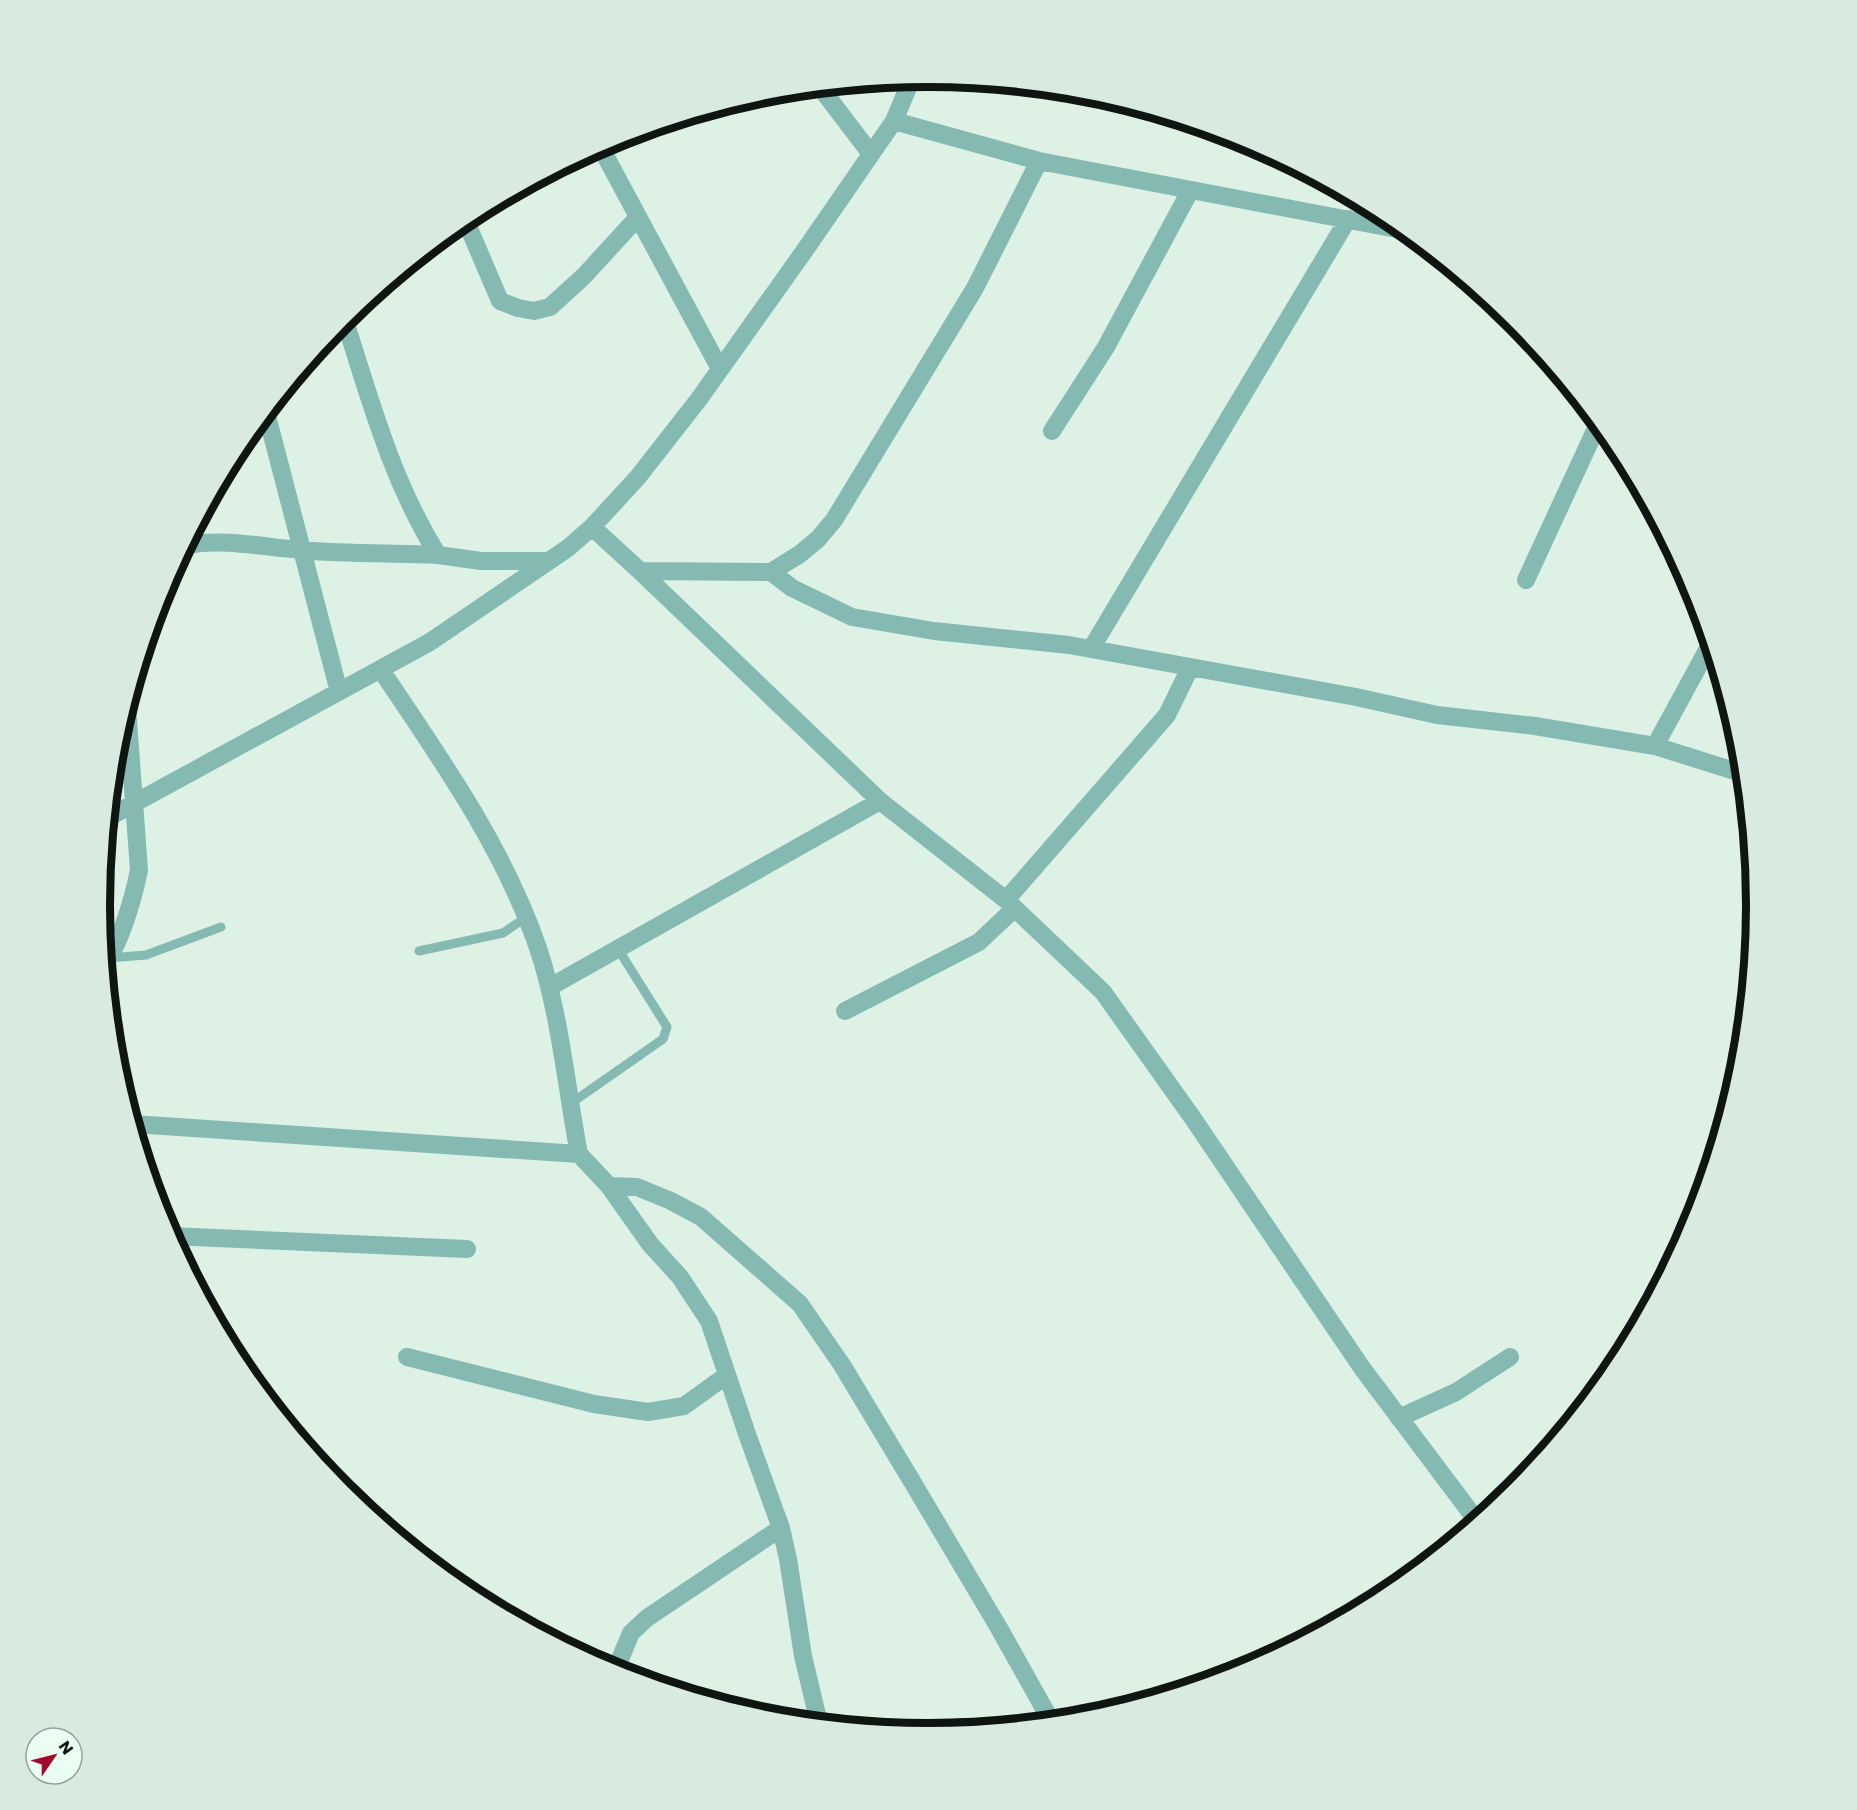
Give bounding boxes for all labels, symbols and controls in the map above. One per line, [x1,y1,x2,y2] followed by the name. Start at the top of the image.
[24,1726,84,1786] north arrow
[53,1736,79,1759] text: N

